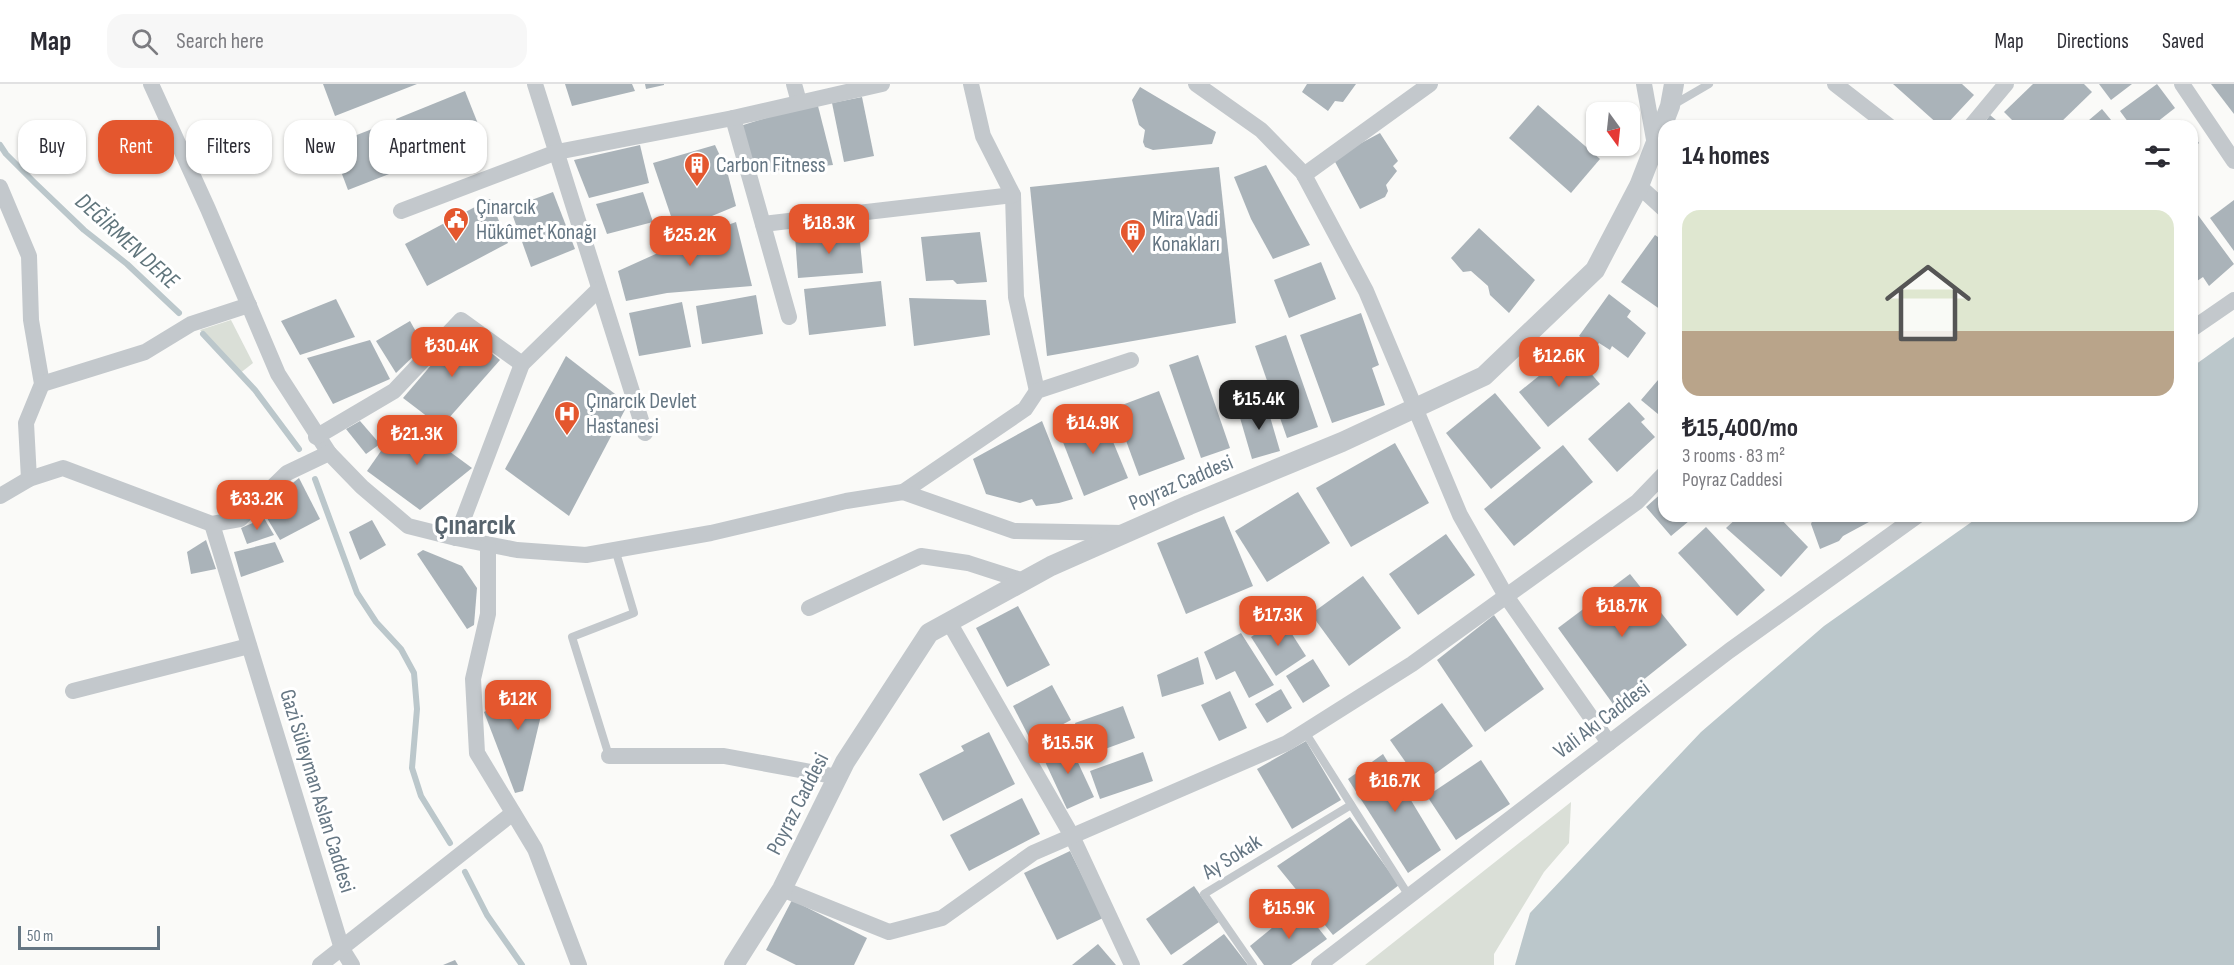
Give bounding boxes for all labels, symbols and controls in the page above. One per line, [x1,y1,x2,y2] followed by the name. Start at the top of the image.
[107,14,527,68] search box
[30,25,71,58] text: Map
[128,25,161,58] icon: search
[176,28,264,55] text: Search here
[1994,29,2024,54] text: Map
[2057,29,2129,54] text: Directions
[2162,29,2204,54] text: Saved
[1586,102,1640,156] north arrow
[1586,102,1640,156] map controls
[18,120,86,174] chip: Buy
[98,120,174,174] chip: Rent
[186,120,272,174] chip: Filters
[284,120,357,174] chip: New
[369,120,487,174] chip: Apartment
[2141,140,2174,173] icon: filters
[1682,141,1770,172] text: 14 homes
[682,150,712,188] building icon: Carbon Fitness
[716,152,826,179] place label: Carbon Fitness
[69,187,186,296] water label: DEĞİRMEN DERE
[476,194,597,246] place label: Çınarcık Hükûmet Konağı
[780,204,878,255] pin: ₺18.3K
[441,205,471,243] public building icon: Çınarcık Hükûmet Konağı
[1152,206,1220,258] place label: Mira Vadi Konakları
[803,211,855,235] text: ₺18.3K
[641,216,739,267] pin: ₺25.2K
[1118,217,1148,255] building icon: Mira Vadi Konakları
[664,223,716,247] text: ₺25.2K
[1874,249,1982,357] icon: home
[403,327,501,378] pin: ₺30.4K
[425,334,479,358] text: ₺30.4K
[1510,337,1608,388] pin: ₺12.6K
[1533,344,1585,368] text: ₺12.6K
[1210,380,1308,431] pin: ₺15.4K
[1233,387,1285,411] text: ₺15.4K
[586,388,697,440] place label: Çınarcık Devlet Hastanesi
[552,399,582,437] hospital icon: Çınarcık Devlet Hastanesi
[1044,404,1142,455] pin: ₺14.9K
[1067,411,1119,435] text: ₺14.9K
[1682,413,1798,444] text: ₺15,400/mo
[368,415,466,466] pin: ₺21.3K
[391,422,443,446] text: ₺21.3K
[1682,444,1785,468] text: 3 rooms · 83 m²
[1125,449,1237,517] street label: Poyraz Caddesi
[1682,468,1782,492] text: Poyraz Caddesi
[208,480,306,531] pin: ₺33.2K
[231,487,283,511] text: ₺33.2K
[434,509,516,542] district label: Çınarcık
[1573,587,1671,638] pin: ₺18.7K
[1596,594,1648,618] text: ₺18.7K
[1229,596,1327,647] pin: ₺17.3K
[1253,603,1303,627] text: ₺17.3K
[1549,675,1655,765] street label: Vali Akı Caddesi
[482,680,554,731] pin: ₺12K
[273,686,361,896] street label: Gazi Süleyman Aslan Caddesi
[499,687,537,711] text: ₺12K
[1019,724,1117,775] pin: ₺15.5K
[1042,731,1094,755] text: ₺15.5K
[761,749,835,859] street label: Poyraz Caddesi
[1346,762,1444,813] pin: ₺16.7K
[1370,769,1420,793] text: ₺16.7K
[1196,828,1267,886] street label: Ay Sokak
[1240,889,1338,940] pin: ₺15.9K
[1263,896,1315,920] text: ₺15.9K
[18,923,160,950] scale bar
[27,927,53,946] text: 50 m

